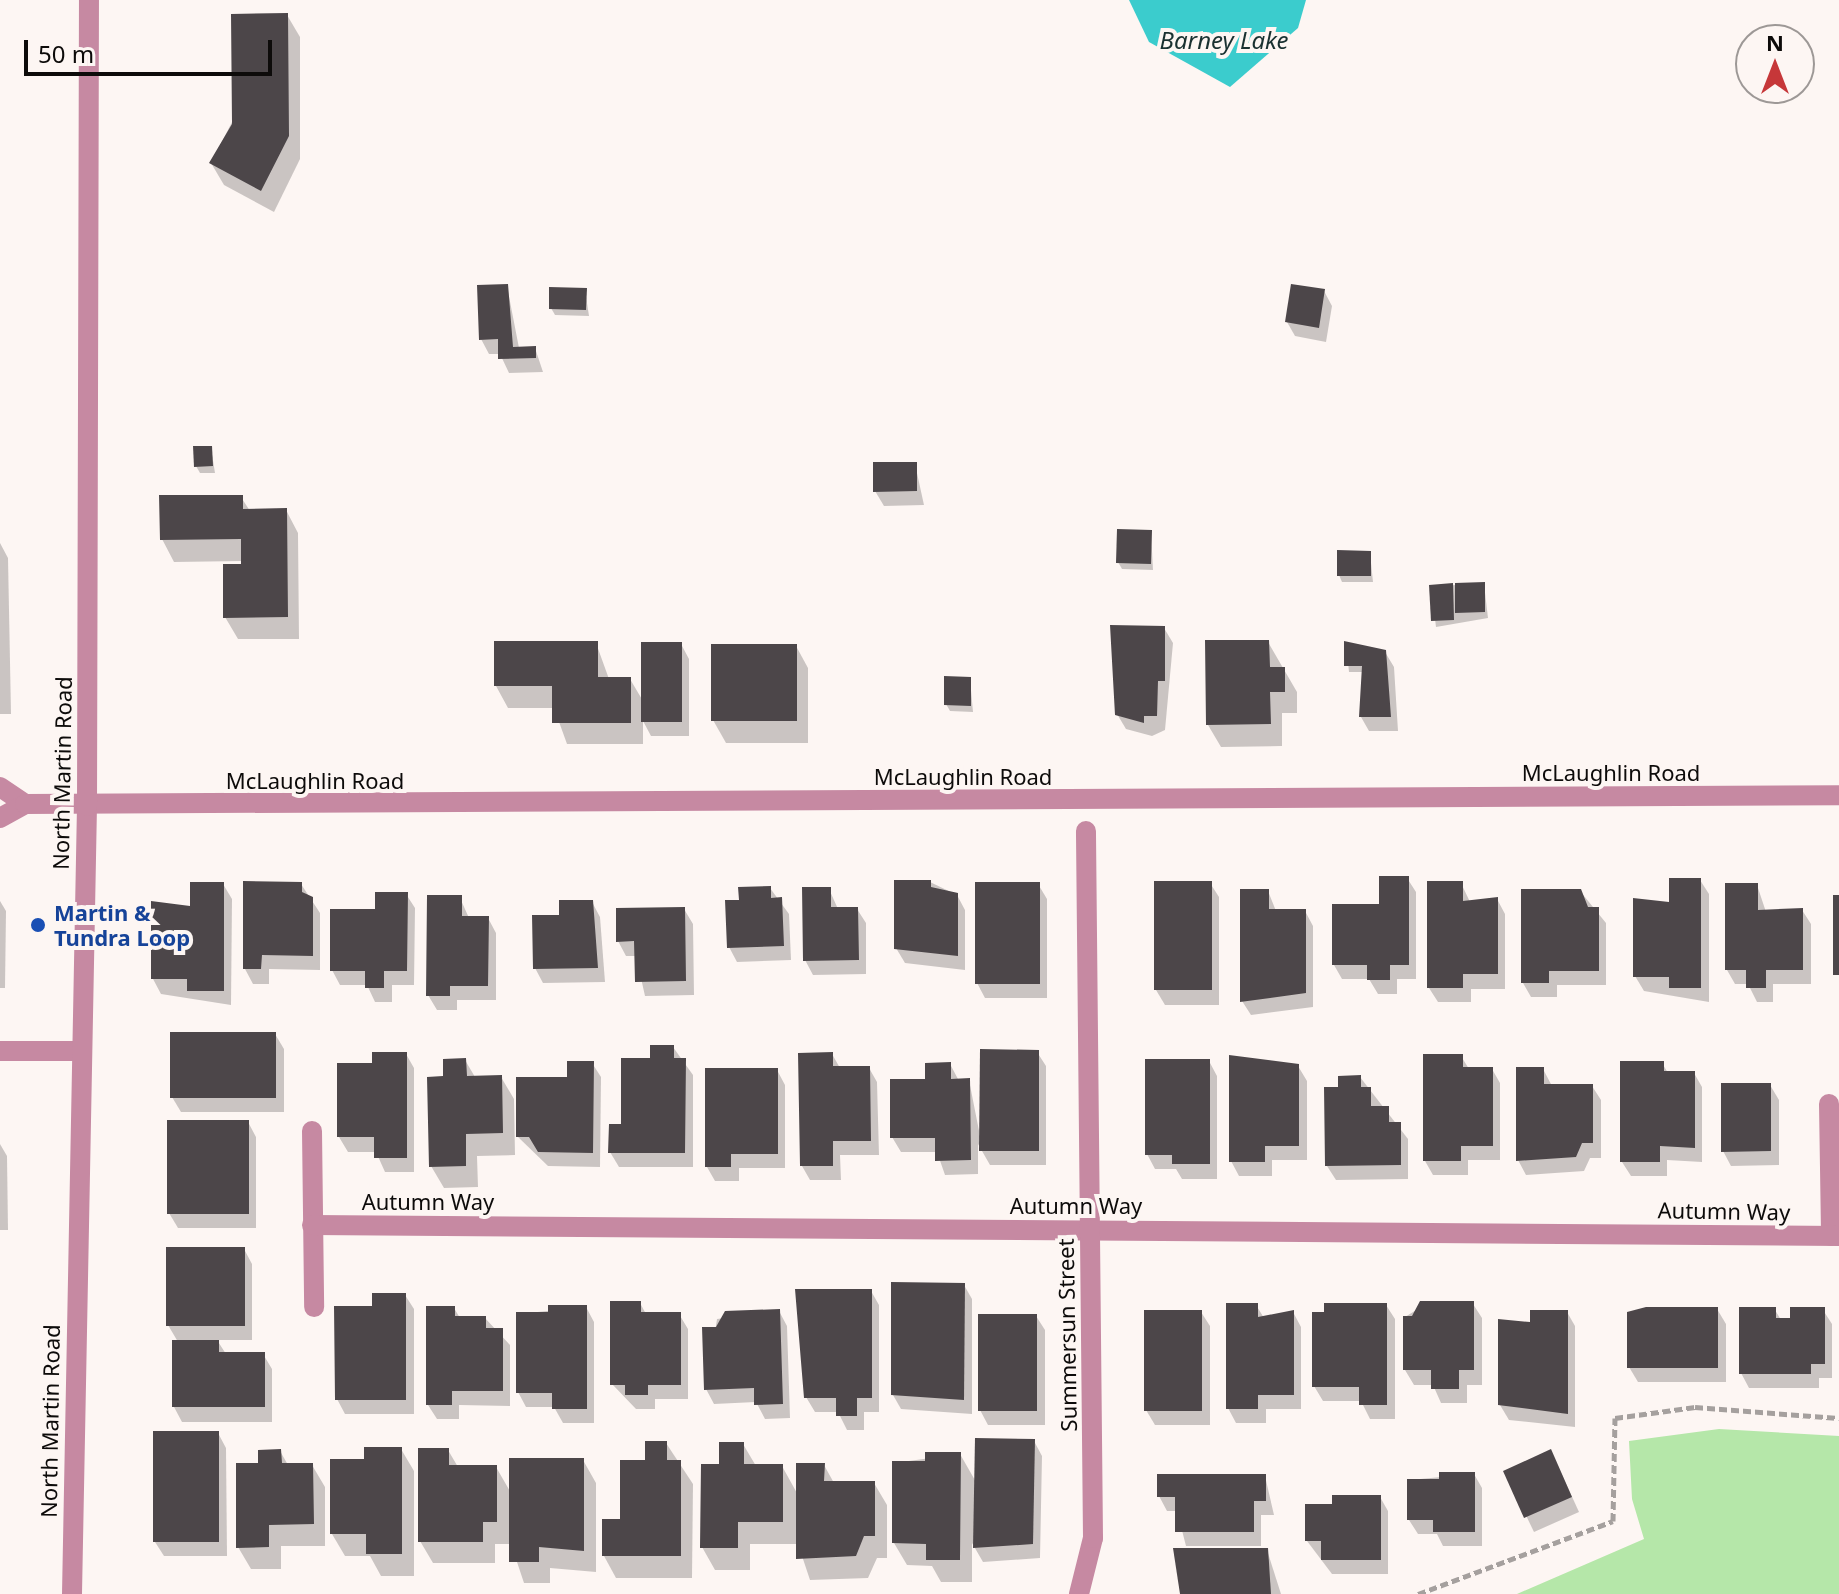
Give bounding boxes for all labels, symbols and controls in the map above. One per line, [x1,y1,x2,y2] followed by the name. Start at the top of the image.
[28,24,276,74] scale bar
[1735,24,1815,104] north arrow
[1160,26,1288,54] water label: Barney Lake
[1766,27,1784,57] text: N
[38,37,94,70] text: 50 m
[47,676,77,870] street label: North Martin Road
[1522,760,1700,786] street label: McLaughlin Road
[874,764,1052,790] street label: McLaughlin Road
[226,768,404,794] street label: McLaughlin Road
[54,899,190,950] place label: Martin & Tundra Loop
[29,916,47,934] marker: Martin & Tundra Loop
[362,1189,494,1215] street label: Autumn Way
[1010,1193,1142,1219] street label: Autumn Way
[1657,1197,1791,1225] street label: Autumn Way
[1052,1238,1082,1432] street label: Summersun Street
[35,1324,65,1518] street label: North Martin Road

